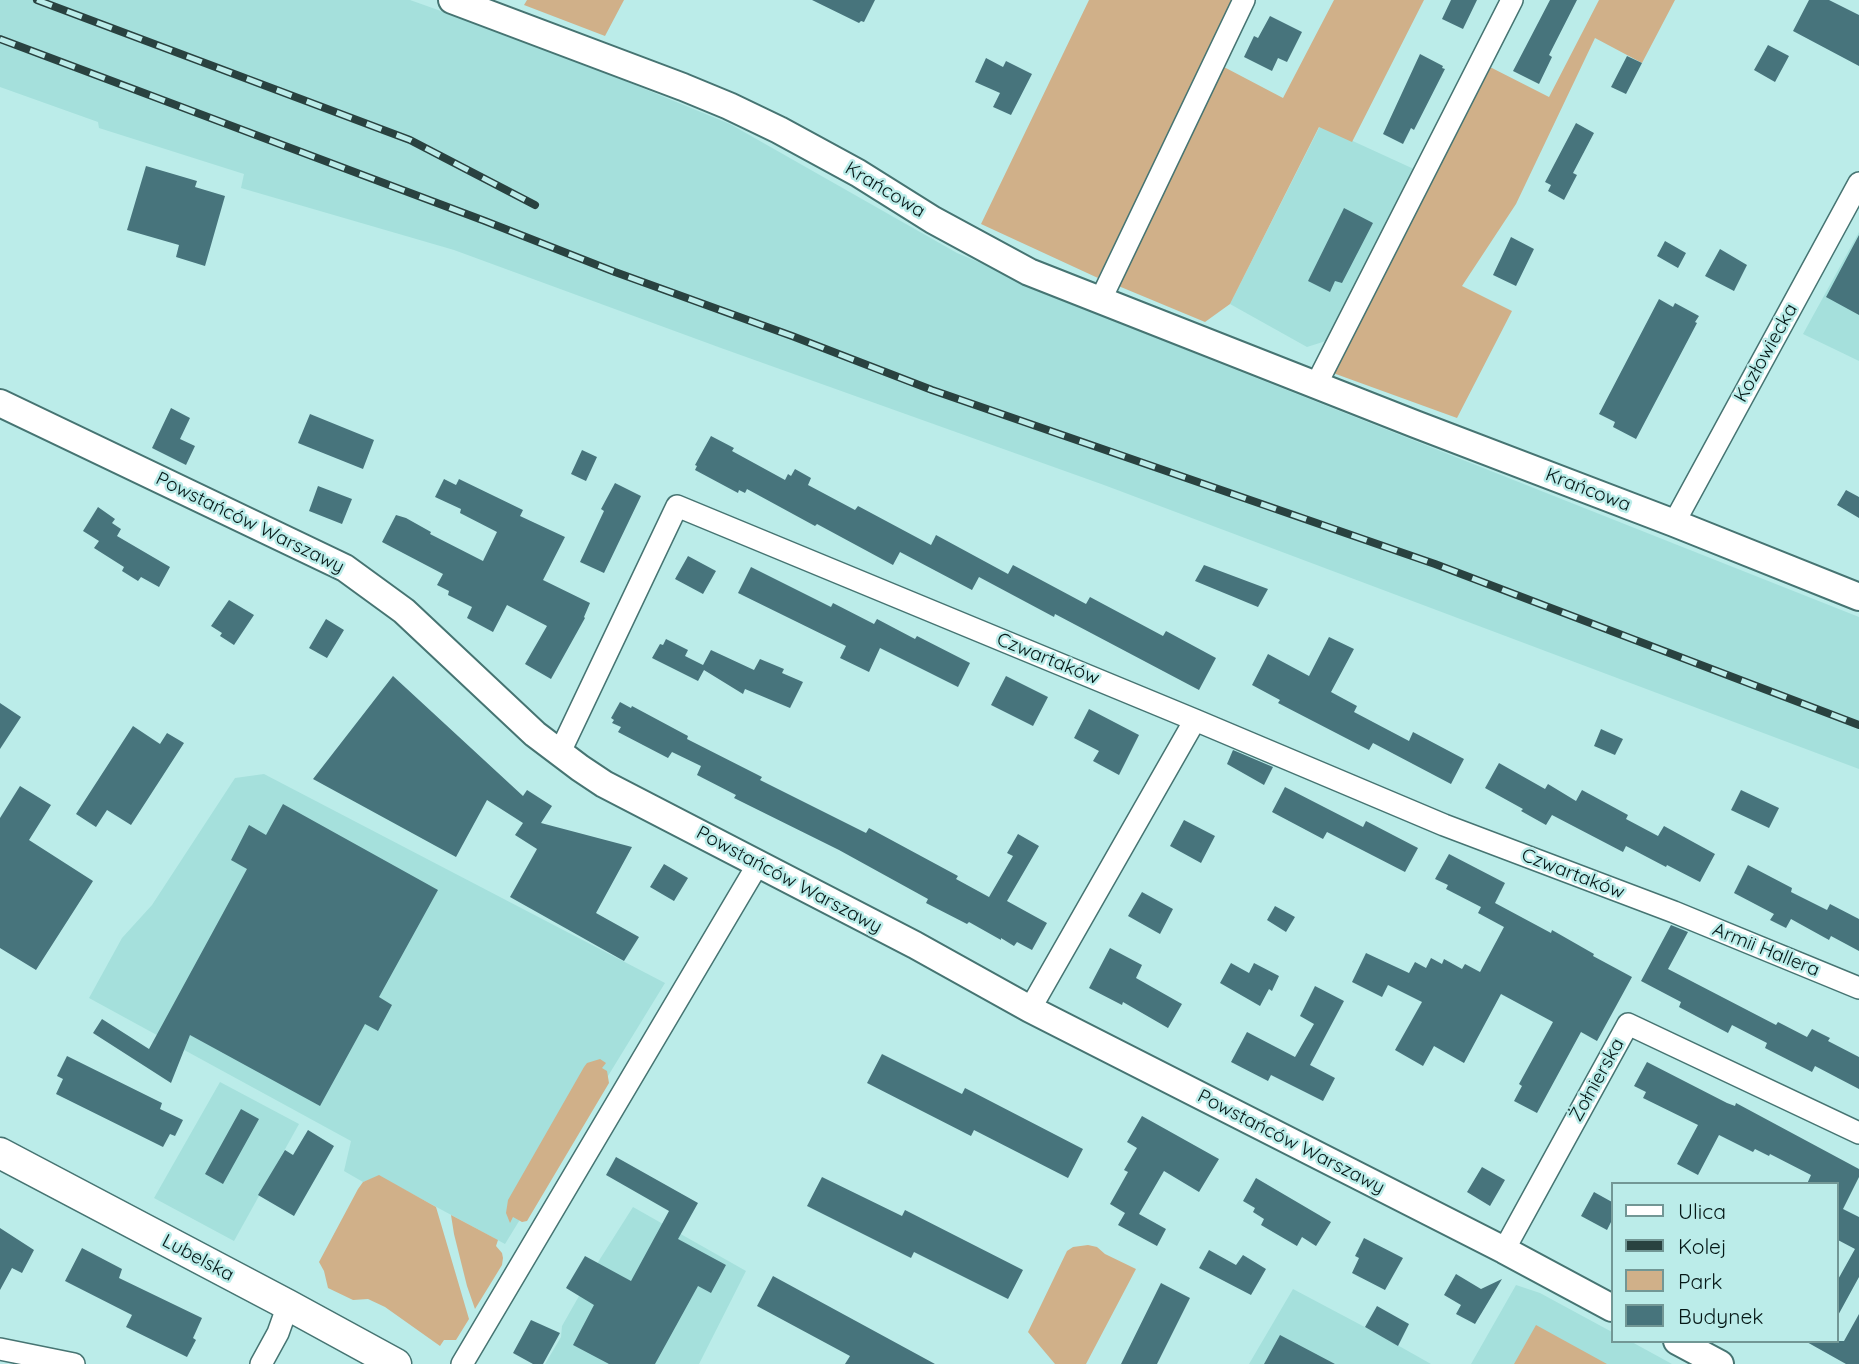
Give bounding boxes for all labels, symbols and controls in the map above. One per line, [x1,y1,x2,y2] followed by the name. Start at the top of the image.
[841,157,929,223] street label: Krańcowa
[1730,300,1802,406] street label: Kozłowiecka
[1542,463,1634,517] street label: Krańcowa
[152,467,348,579] street label: Powstańców Warszawy
[993,628,1103,690] street label: Czwartaków
[692,821,886,939] street label: Powstańców Warszawy
[1518,844,1628,904] street label: Czwartaków
[1709,918,1823,982] street label: Armii Hallera
[1565,1034,1629,1126] street label: Żołnierska
[1194,1085,1388,1199] street label: Powstańców Warszawy
[1610,1182,1838,1343] legend
[1678,1198,1726,1224] text: Ulica
[158,1230,238,1286] street label: Lubelska
[1678,1233,1727,1259] text: Kolej
[1678,1268,1722,1294] text: Park
[1678,1303,1764,1329] text: Budynek

